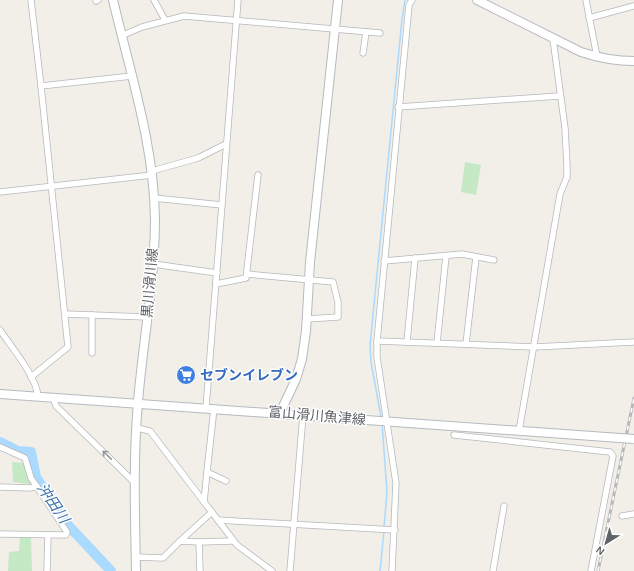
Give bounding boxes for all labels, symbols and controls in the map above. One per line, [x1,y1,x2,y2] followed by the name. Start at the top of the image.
[138,247,162,319] street label: 黒川滑川線
[175,364,197,386] supermarket icon: セブンイレブン
[200,367,298,384] place label: セブンイレブン
[267,403,367,429] street label: 富山滑川魚津線
[102,451,112,460] one-way arrow
[33,479,74,528] water label: 沖田川
[586,523,626,563] north arrow
[593,543,607,558] text: N

